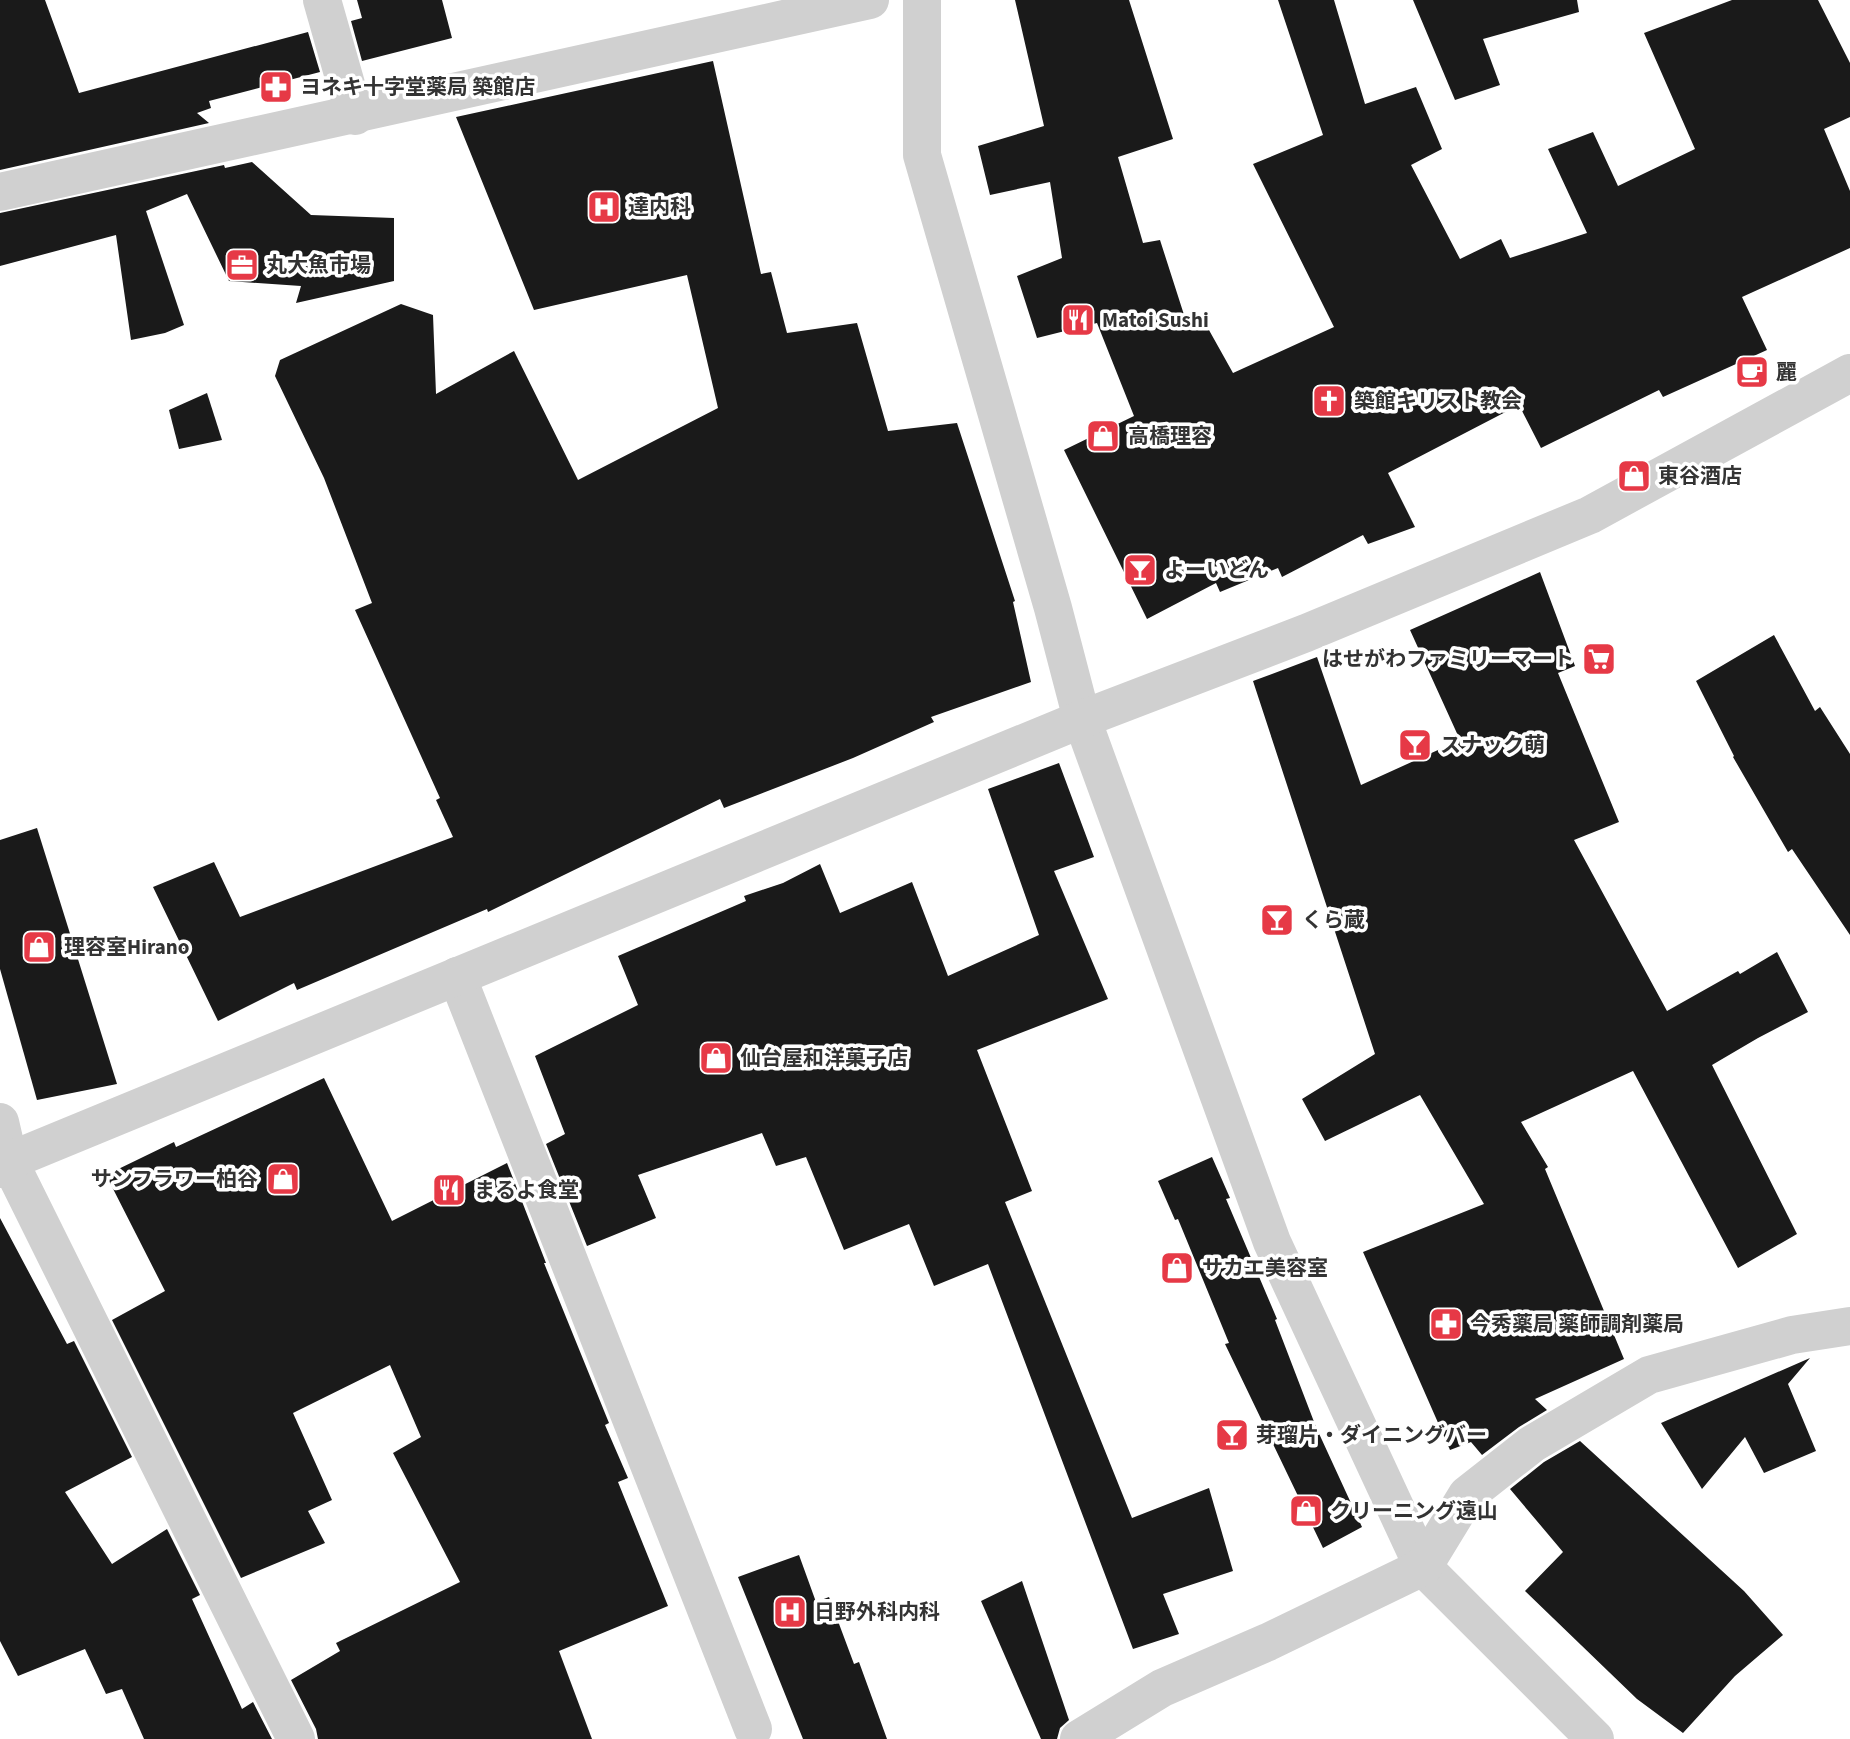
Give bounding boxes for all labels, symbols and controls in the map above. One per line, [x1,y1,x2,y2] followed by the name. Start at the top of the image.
[257,68,295,106] pharmacy icon: ヨネキ十字堂薬局 築館店
[300,72,535,102] place label: ヨネキ十字堂薬局 築館店
[585,188,623,226] hospital icon: 達内科
[628,192,691,222] place label: 達内科
[223,246,261,284] office icon: 丸大魚市場
[266,250,371,280] place label: 丸大魚市場
[1059,301,1097,339] restaurant icon: Matoi Sushi
[1102,305,1209,335] place label: Matoi Sushi
[1733,353,1771,391] cafe icon: 麗
[1776,357,1797,387] place label: 麗
[1310,382,1348,420] church icon: 築館キリスト教会
[1354,386,1522,416] place label: 築館キリスト教会
[1084,417,1122,455] shop icon: 高橋理容
[1128,421,1212,451] place label: 高橋理容
[1615,457,1653,495] shop icon: 東谷酒店
[1658,461,1742,491] place label: 東谷酒店
[1121,551,1159,589] bar icon: よーいどん
[1164,555,1269,585] place label: よーいどん
[1580,640,1618,678] supermarket icon: はせがわファミリーマート
[1322,644,1574,674] place label: はせがわファミリーマート
[1396,726,1434,764] bar icon: スナック萌
[1440,730,1545,760] place label: スナック萌
[1258,901,1296,939] bar icon: くら蔵
[1302,905,1365,935] place label: くら蔵
[20,928,58,966] shop icon: 理容室Hirano
[64,932,189,962] place label: 理容室Hirano
[697,1039,735,1077] shop icon: 仙台屋和洋菓子店
[740,1043,908,1073] place label: 仙台屋和洋菓子店
[264,1160,302,1198] shop icon: サンフラワー柏谷
[91,1164,258,1194] place label: サンフラワー柏谷
[430,1171,468,1209] restaurant icon: まるよ食堂
[474,1175,579,1205] place label: まるよ食堂
[1158,1249,1196,1287] shop icon: サカエ美容室
[1202,1253,1328,1283] place label: サカエ美容室
[1427,1305,1465,1343] pharmacy icon: 今秀薬局 薬師調剤薬局
[1470,1309,1684,1339] place label: 今秀薬局 薬師調剤薬局
[1213,1416,1251,1454] bar icon: 芽瑠片・ダイニングバー
[1256,1420,1487,1450] place label: 芽瑠片・ダイニングバー
[1287,1492,1325,1530] shop icon: クリーニング遠山
[1330,1496,1498,1526] place label: クリーニング遠山
[771,1593,809,1631] hospital icon: 日野外科内科
[814,1597,940,1627] place label: 日野外科内科

